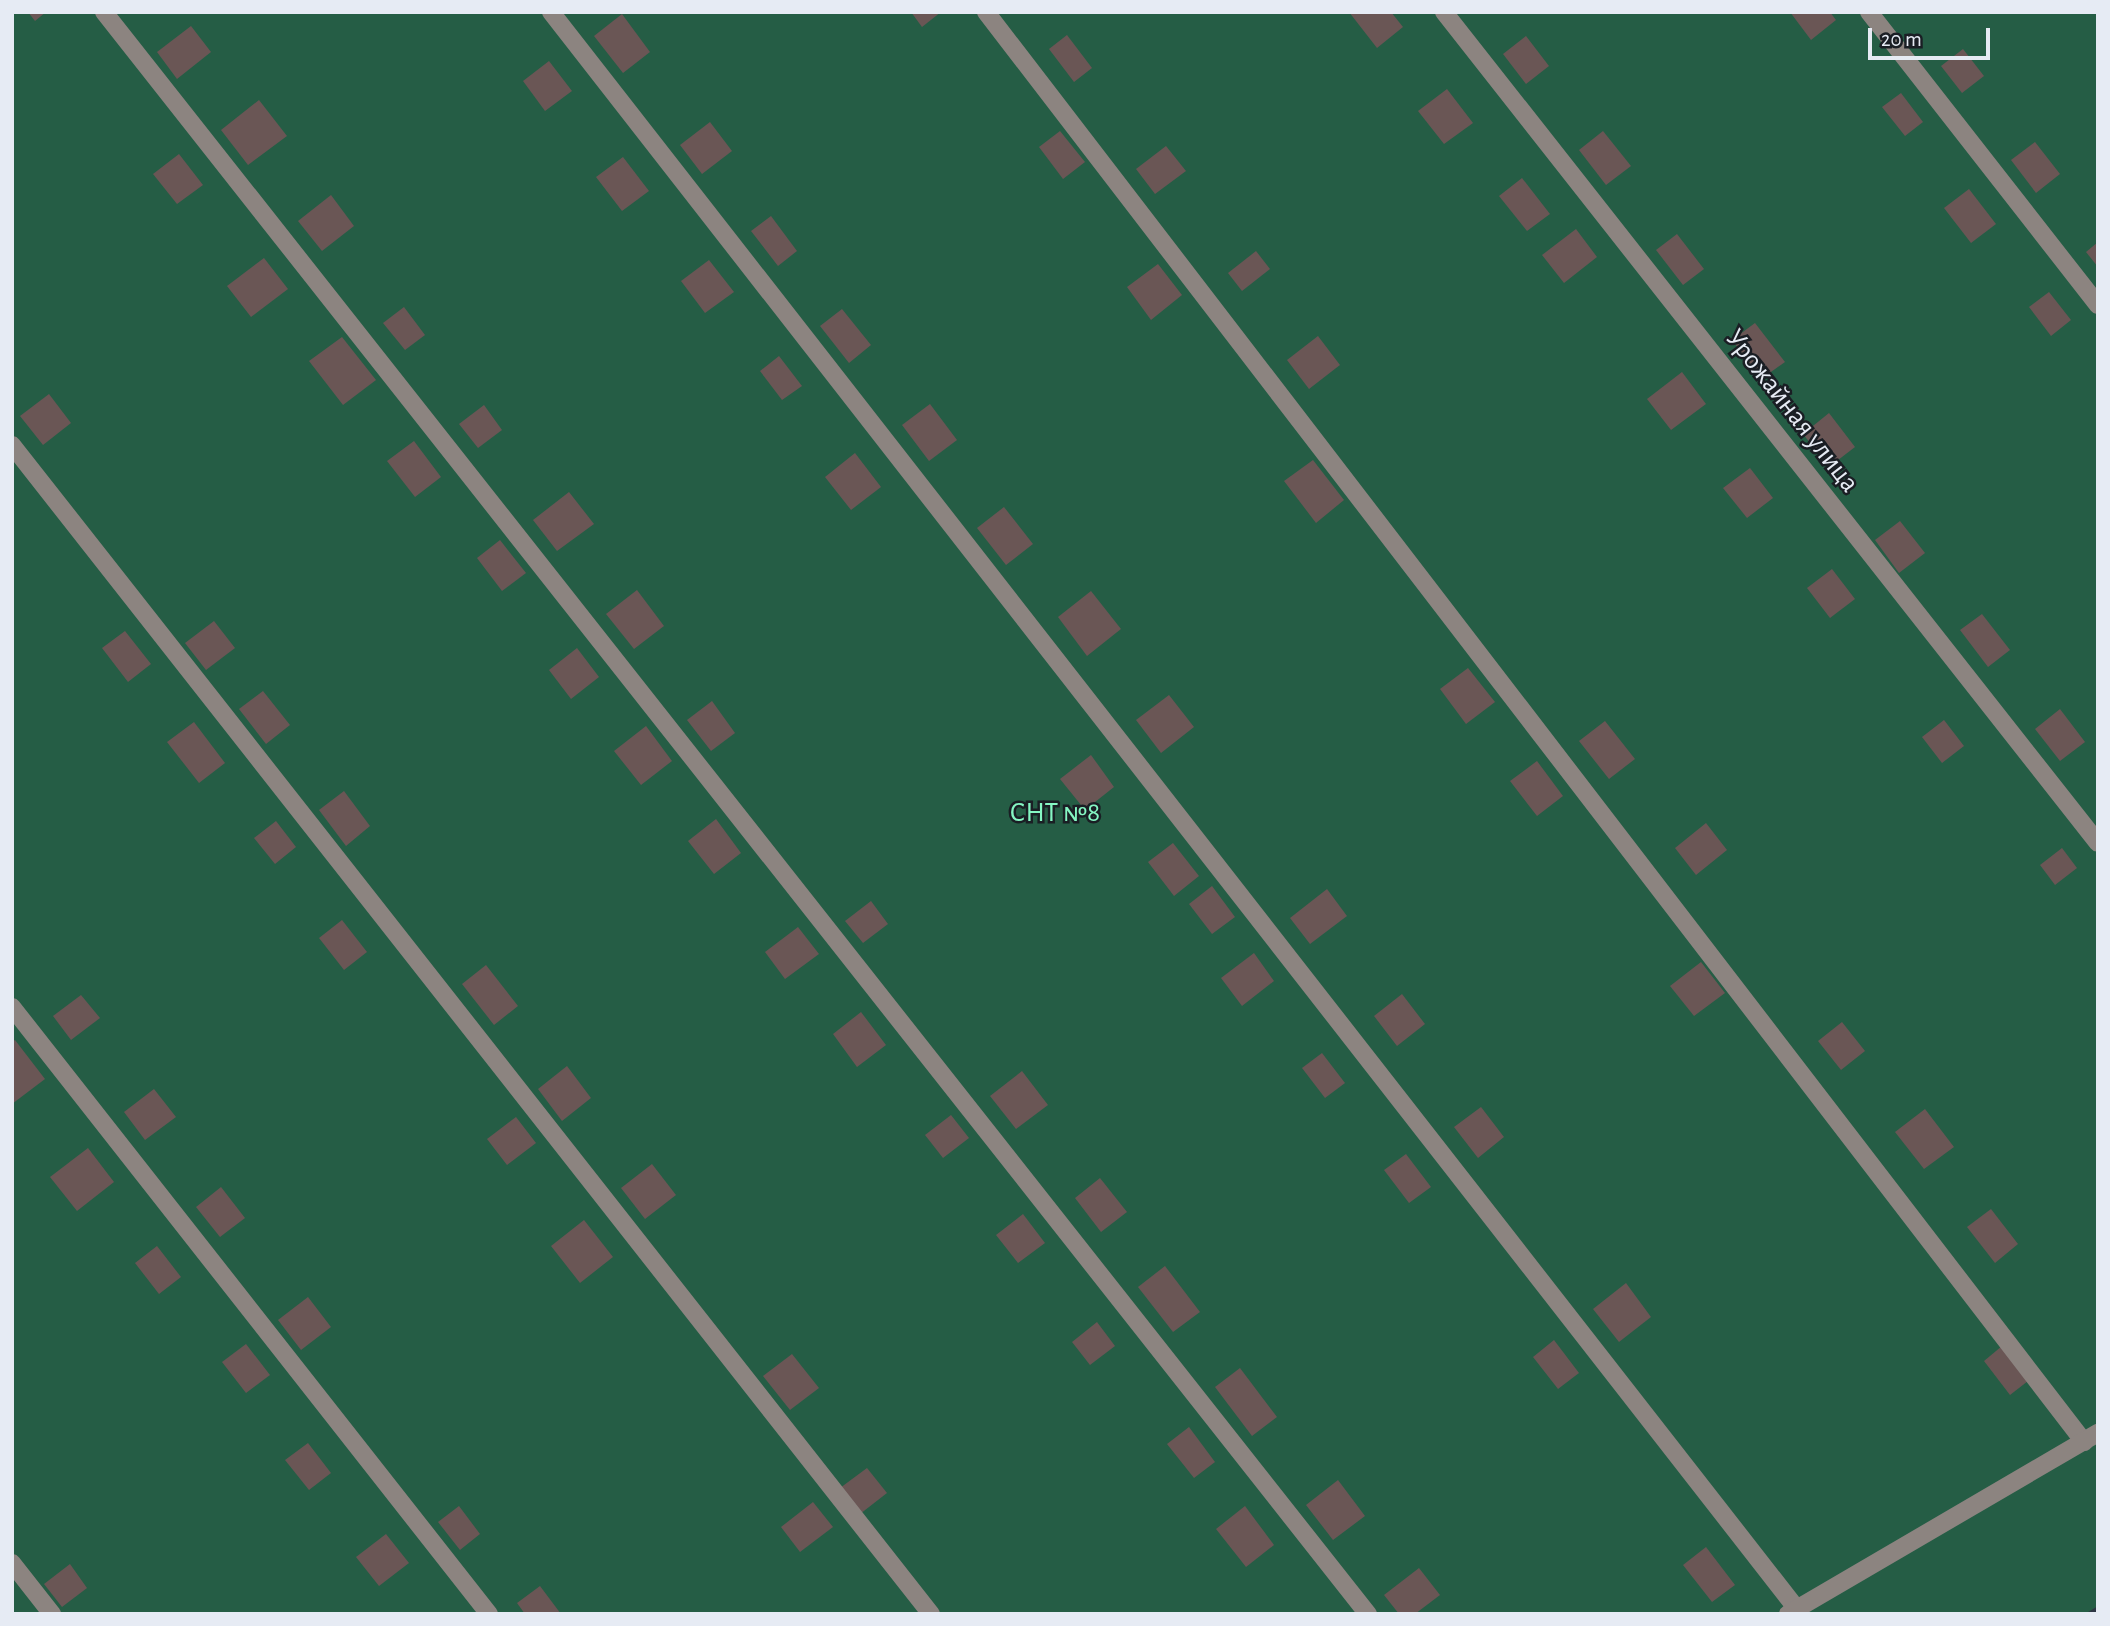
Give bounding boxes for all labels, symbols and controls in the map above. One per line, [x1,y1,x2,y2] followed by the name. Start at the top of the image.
[1872,14,1994,58] scale bar
[1881,29,1922,50] text: 20 m
[1718,323,1866,499] street label: Урожайная улица
[1010,796,1100,830] park label: СНТ №8

